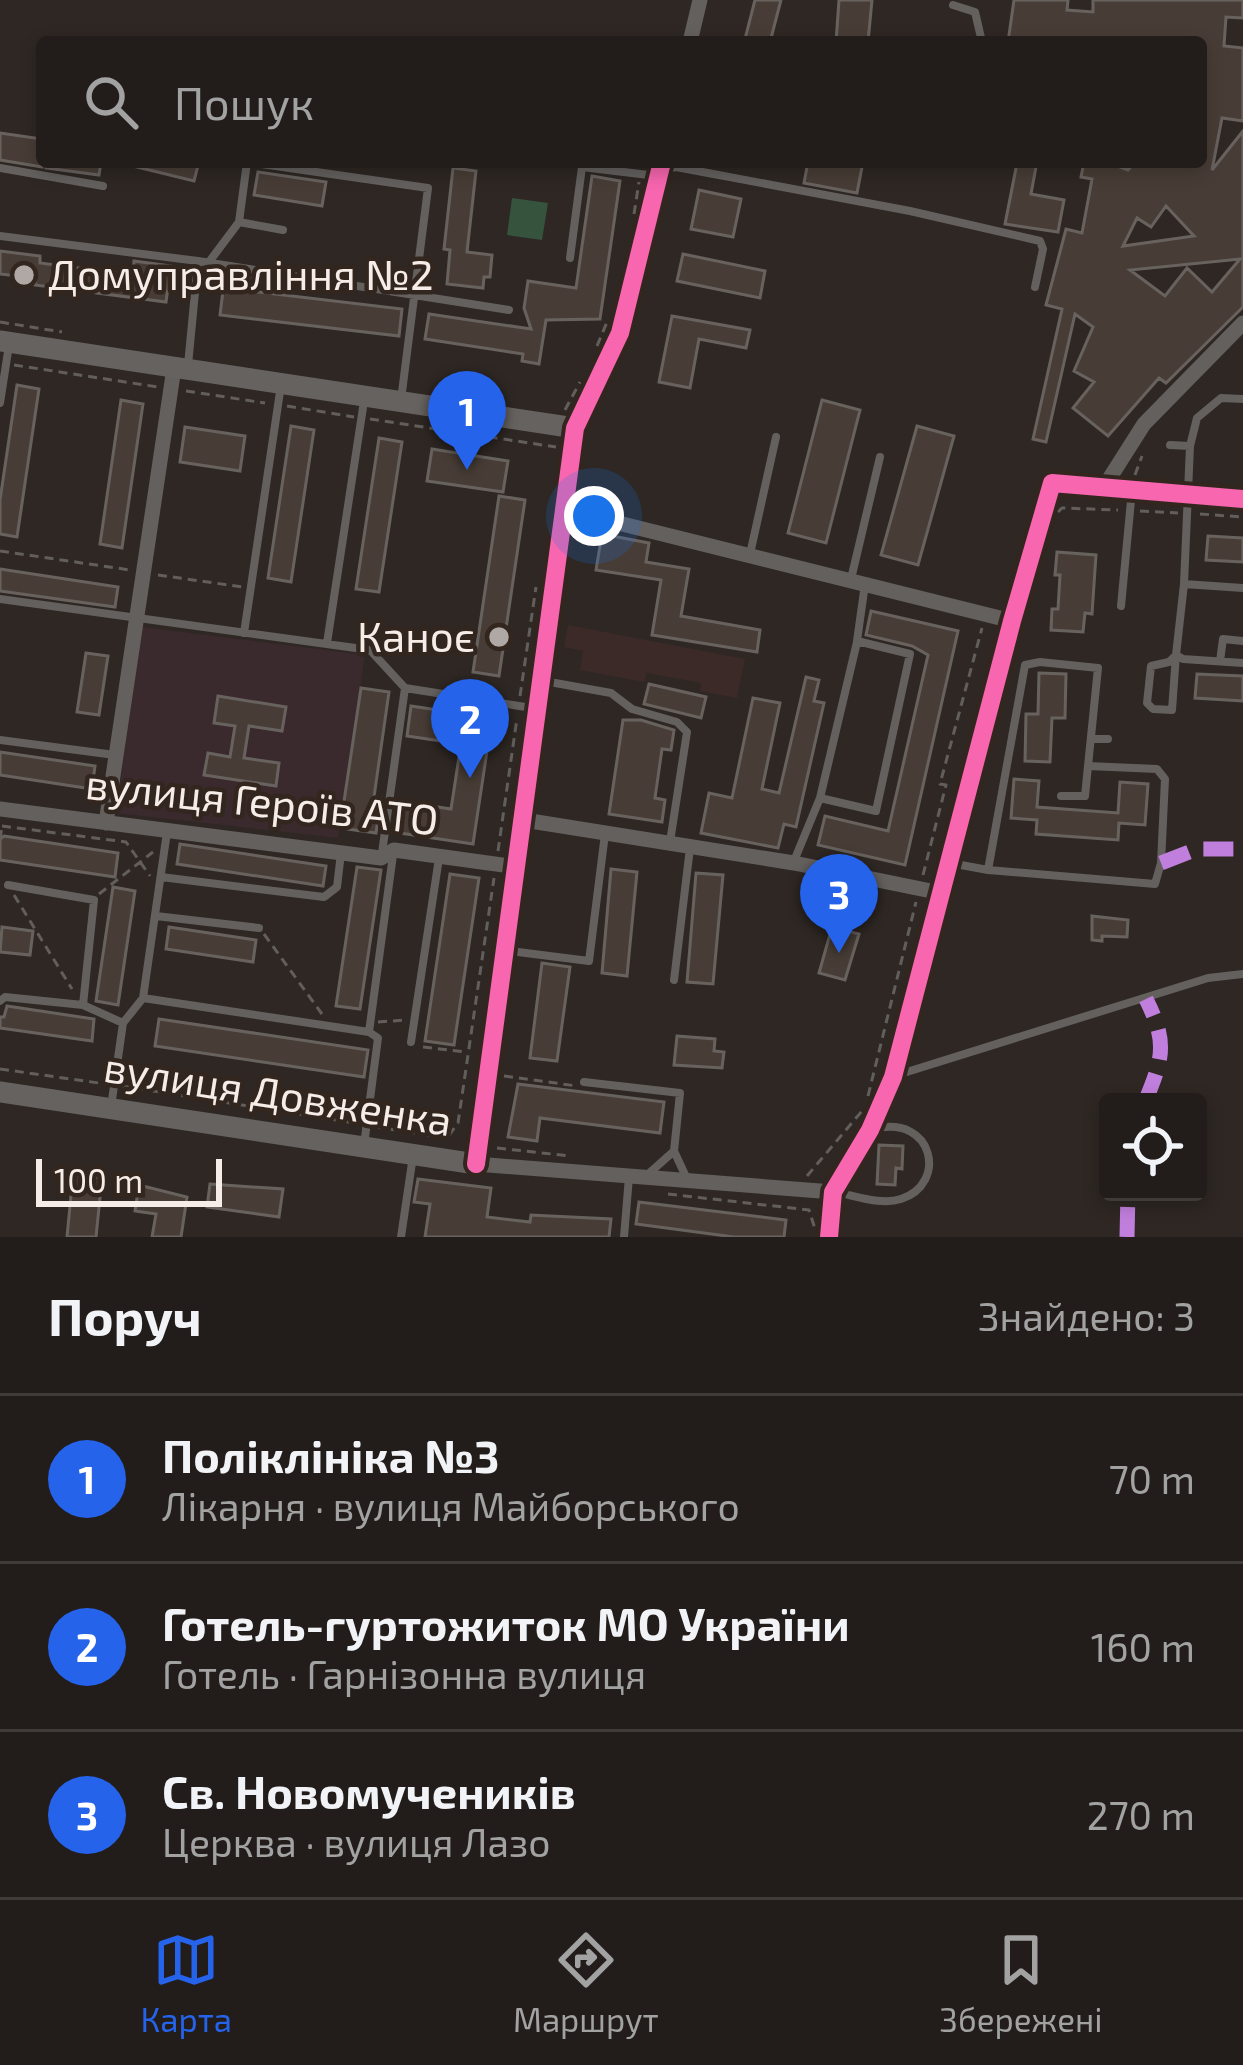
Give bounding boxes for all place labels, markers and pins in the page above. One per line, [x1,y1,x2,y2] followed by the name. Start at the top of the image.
[48,248,434,299] place label: Домуправління №2
[11,262,37,288] marker: Домуправління №2
[428,371,506,470] pin: 1
[357,610,475,660] place label: Каноє
[486,624,512,650] marker: Каноє
[431,679,509,778] pin: 2
[800,854,878,953] pin: 3

